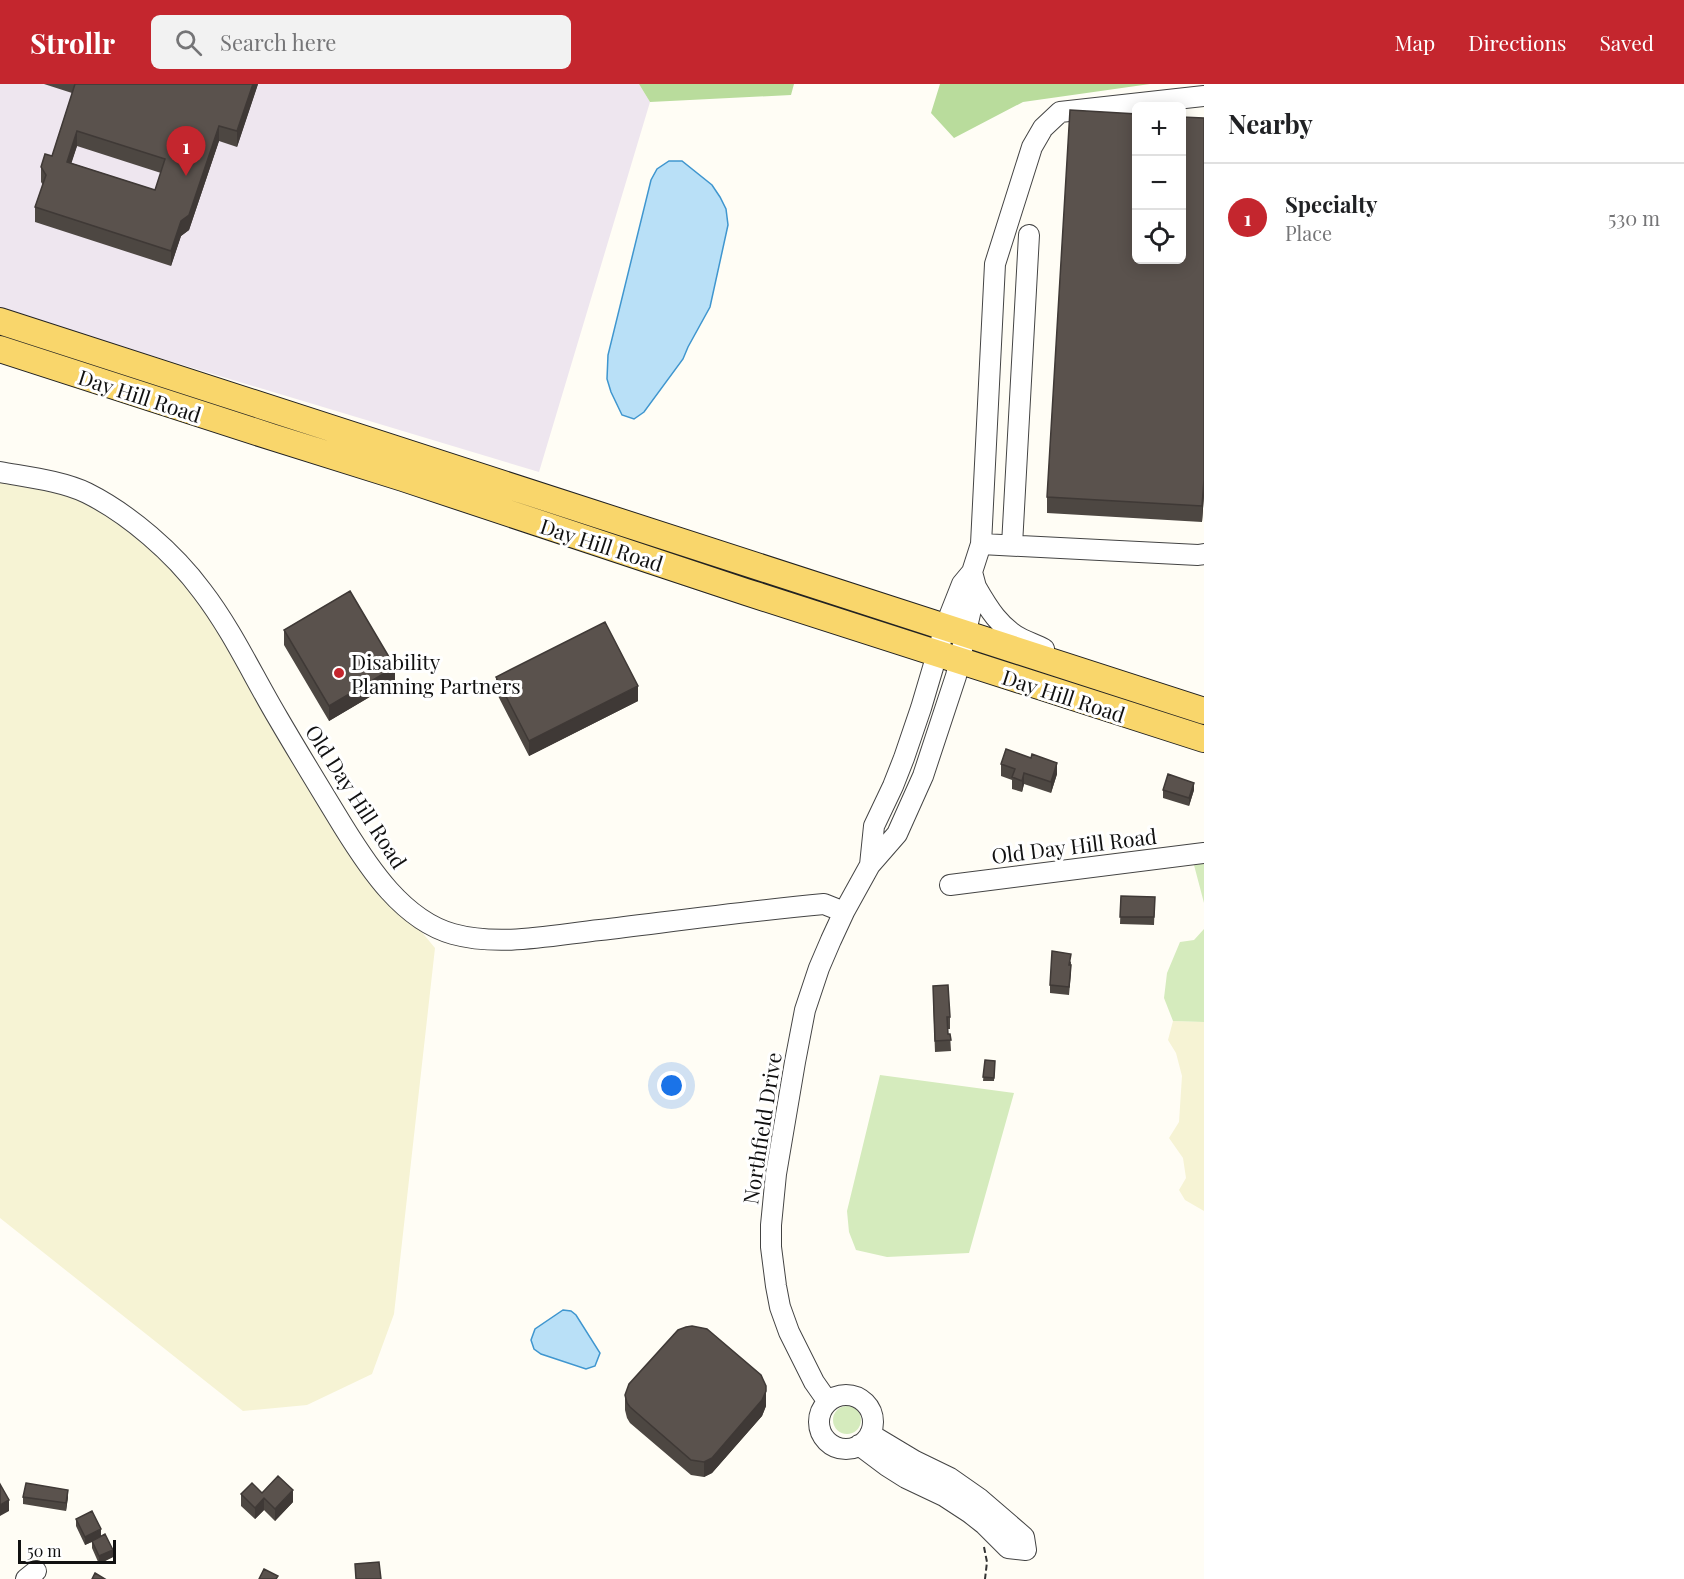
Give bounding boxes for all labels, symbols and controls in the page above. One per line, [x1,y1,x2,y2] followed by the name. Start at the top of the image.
[151,15,571,69] search box
[30,24,115,61] text: Strollr
[172,26,205,59] icon: search
[220,27,336,57] text: Search here
[1394,28,1435,56] text: Map
[1468,28,1566,56] text: Directions
[1599,28,1654,56] text: Saved
[1132,102,1186,264] map controls
[1132,102,1186,156] button: +
[1228,106,1313,141] text: Nearby
[166,126,206,176] pin: 1
[1132,156,1186,210] button: −
[1285,189,1377,219] text: Specialty
[1244,204,1251,231] text: 1
[1608,204,1660,231] text: 530 m
[1132,210,1186,264] button: locate
[1285,219,1332,246] text: Place
[75,362,205,428] street label: Day Hill Road
[537,511,667,577] street label: Day Hill Road
[351,647,521,699] place label: Disability Planning Partners
[999,662,1129,728] street label: Day Hill Road
[332,666,346,680] marker: Disability Planning Partners
[300,719,414,873] street label: Old Day Hill Road
[990,821,1158,869] street label: Old Day Hill Road
[735,1050,787,1206] street label: Northfield Drive
[657,1071,686,1100] your location
[18,1537,116,1564] scale bar
[27,1540,61,1561] text: 50 m

